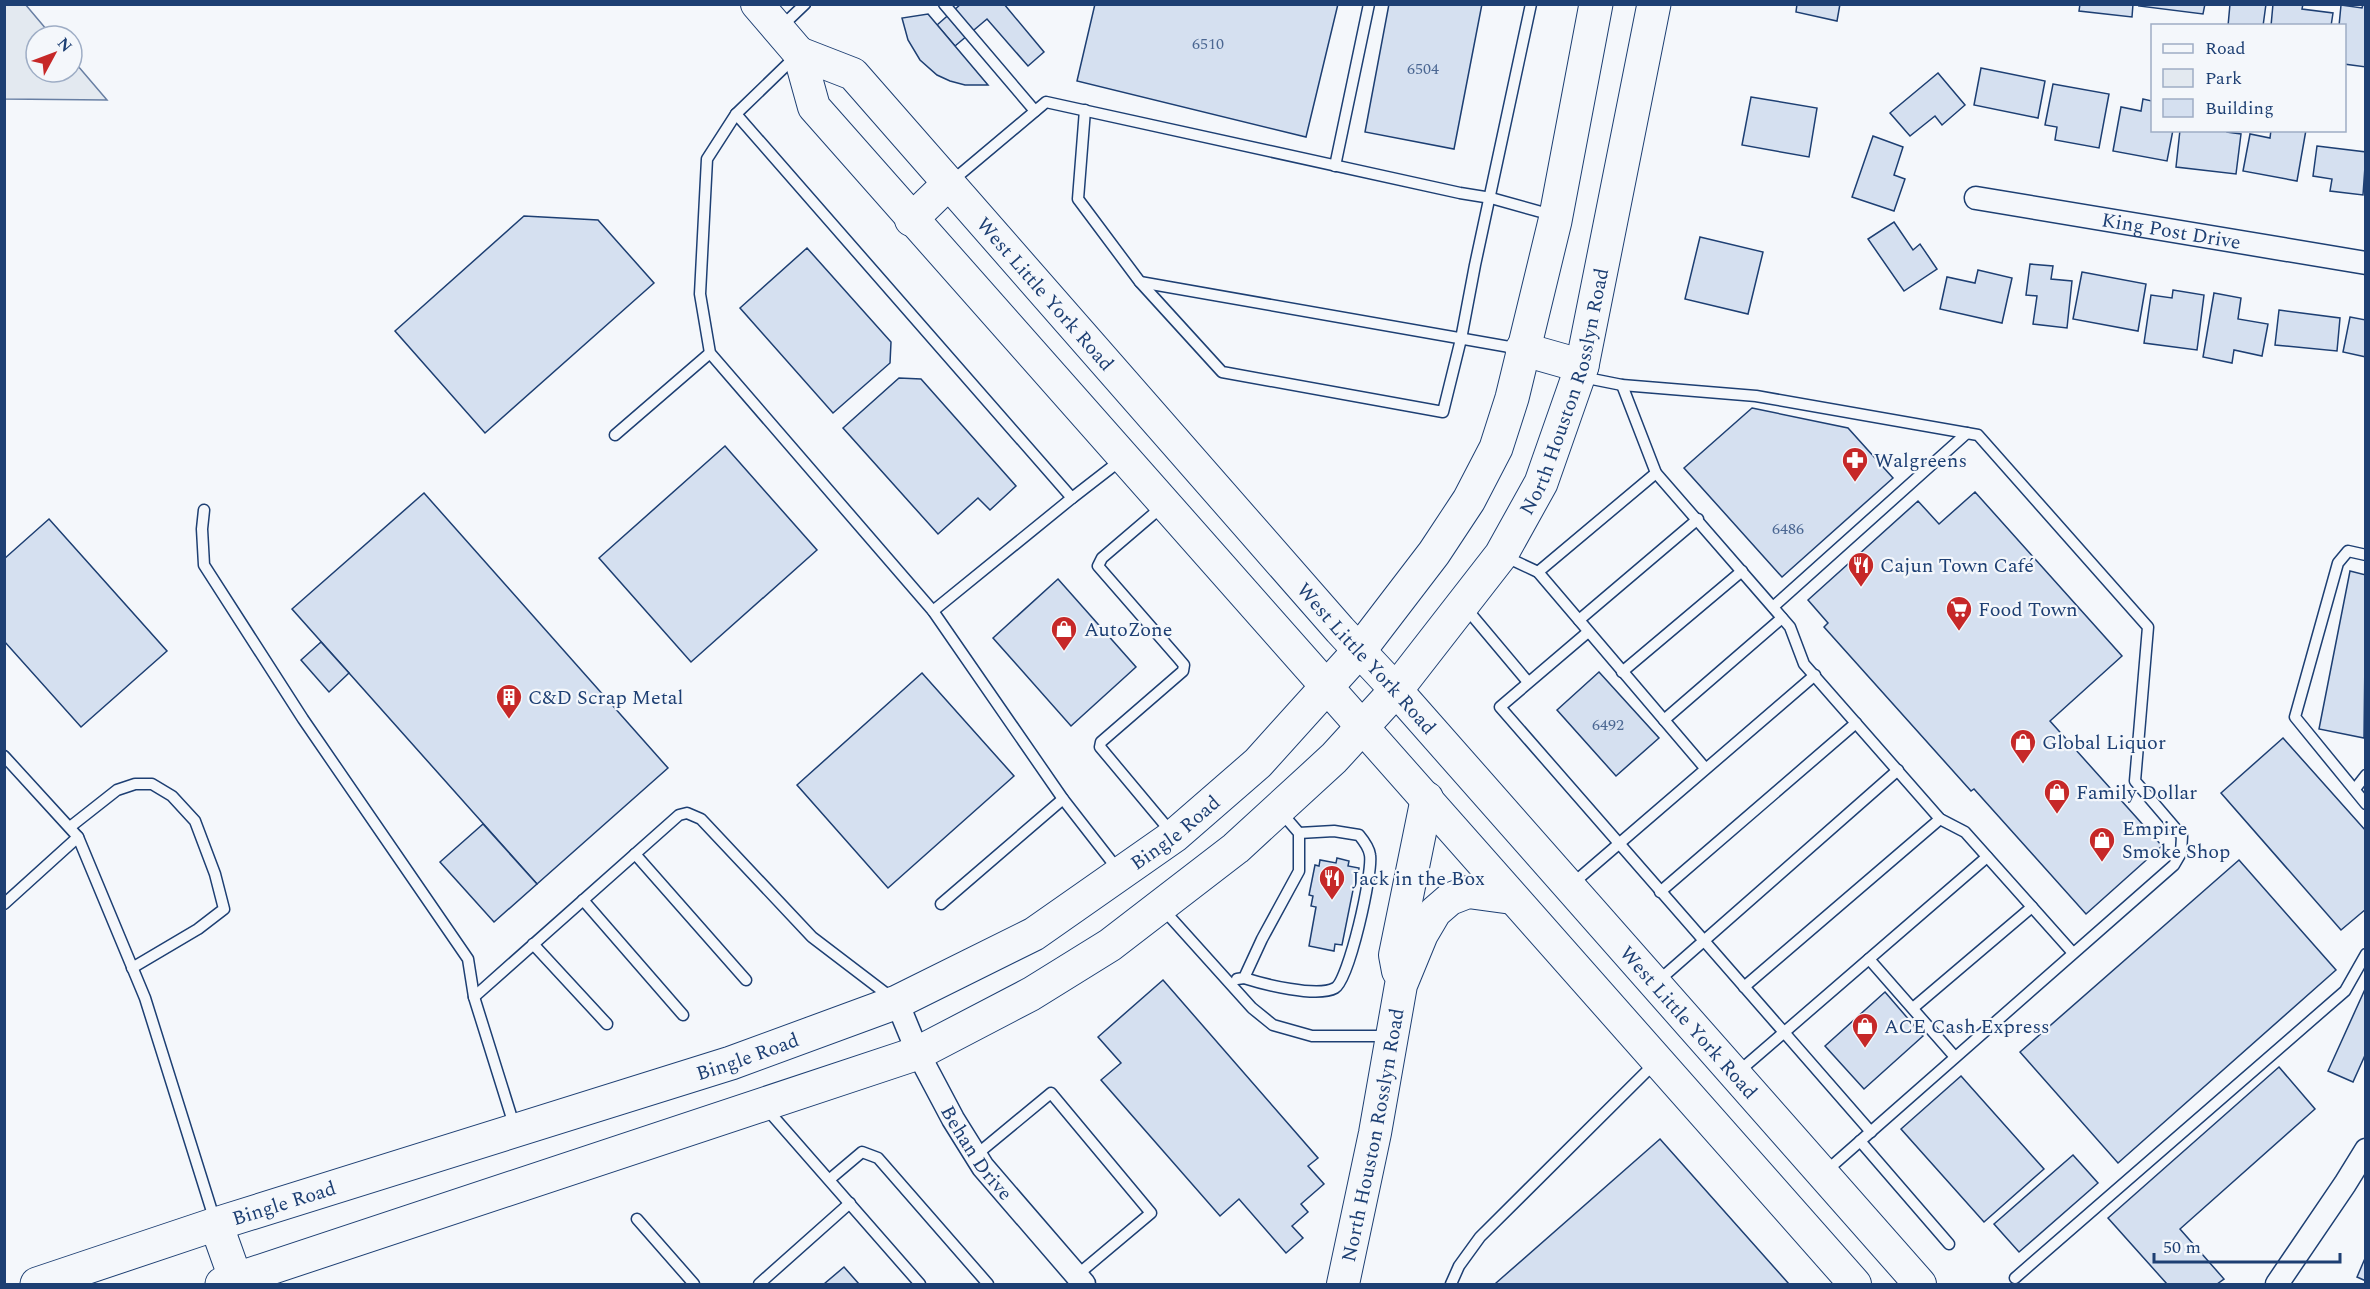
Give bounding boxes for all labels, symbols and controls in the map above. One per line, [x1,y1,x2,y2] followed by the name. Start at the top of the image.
[24,24,84,84] north arrow
[2151,24,2346,132] legend
[51,32,78,58] text: N
[1192,32,1224,56] house number: 6510
[2205,35,2246,62] text: Road
[1407,57,1439,81] house number: 6504
[2205,65,2242,92] text: Park
[2205,95,2274,122] text: Building
[2099,205,2243,258] street label: King Post Drive
[969,211,1121,378] street label: West Little York Road
[1512,265,1617,521] street label: North Houston Rosslyn Road
[1840,445,1870,483] pharmacy icon: Walgreens
[1874,446,1967,476] place label: Walgreens
[1772,517,1804,541] house number: 6486
[1846,550,1876,588] restaurant icon: Cajun Town Café
[1880,551,2034,581] place label: Cajun Town Café
[1289,576,1443,742] street label: West Little York Road
[1944,594,1974,632] supermarket icon: Food Town
[1978,595,2078,625] place label: Food Town
[1049,614,1079,652] shop icon: AutoZone
[1084,615,1172,645] place label: AutoZone
[494,682,524,720] building icon: C&D Scrap Metal
[528,683,683,713] place label: C&D Scrap Metal
[1592,713,1624,737] house number: 6492
[2008,727,2038,765] shop icon: Global Liquor
[2042,728,2166,758] place label: Global Liquor
[2042,777,2072,815] shop icon: Family Dollar
[2076,778,2197,808] place label: Family Dollar
[1124,788,1227,878] street label: Bingle Road
[2122,814,2230,867] place label: Empire Smoke Shop
[2087,825,2117,863] shop icon: Empire Smoke Shop
[1317,863,1347,901] restaurant icon: Jack in the Box
[1352,864,1485,894] place label: Jack in the Box
[1612,939,1764,1106] street label: West Little York Road
[1334,1006,1413,1265] street label: North Houston Rosslyn Road
[1850,1011,1880,1049] shop icon: ACE Cash Express
[1884,1012,2050,1042] place label: ACE Cash Express
[692,1025,803,1089] street label: Bingle Road
[932,1100,1019,1207] street label: Behan Drive
[229,1173,340,1234] street label: Bingle Road
[2154,1226,2340,1264] scale bar
[2163,1234,2201,1261] text: 50 m

